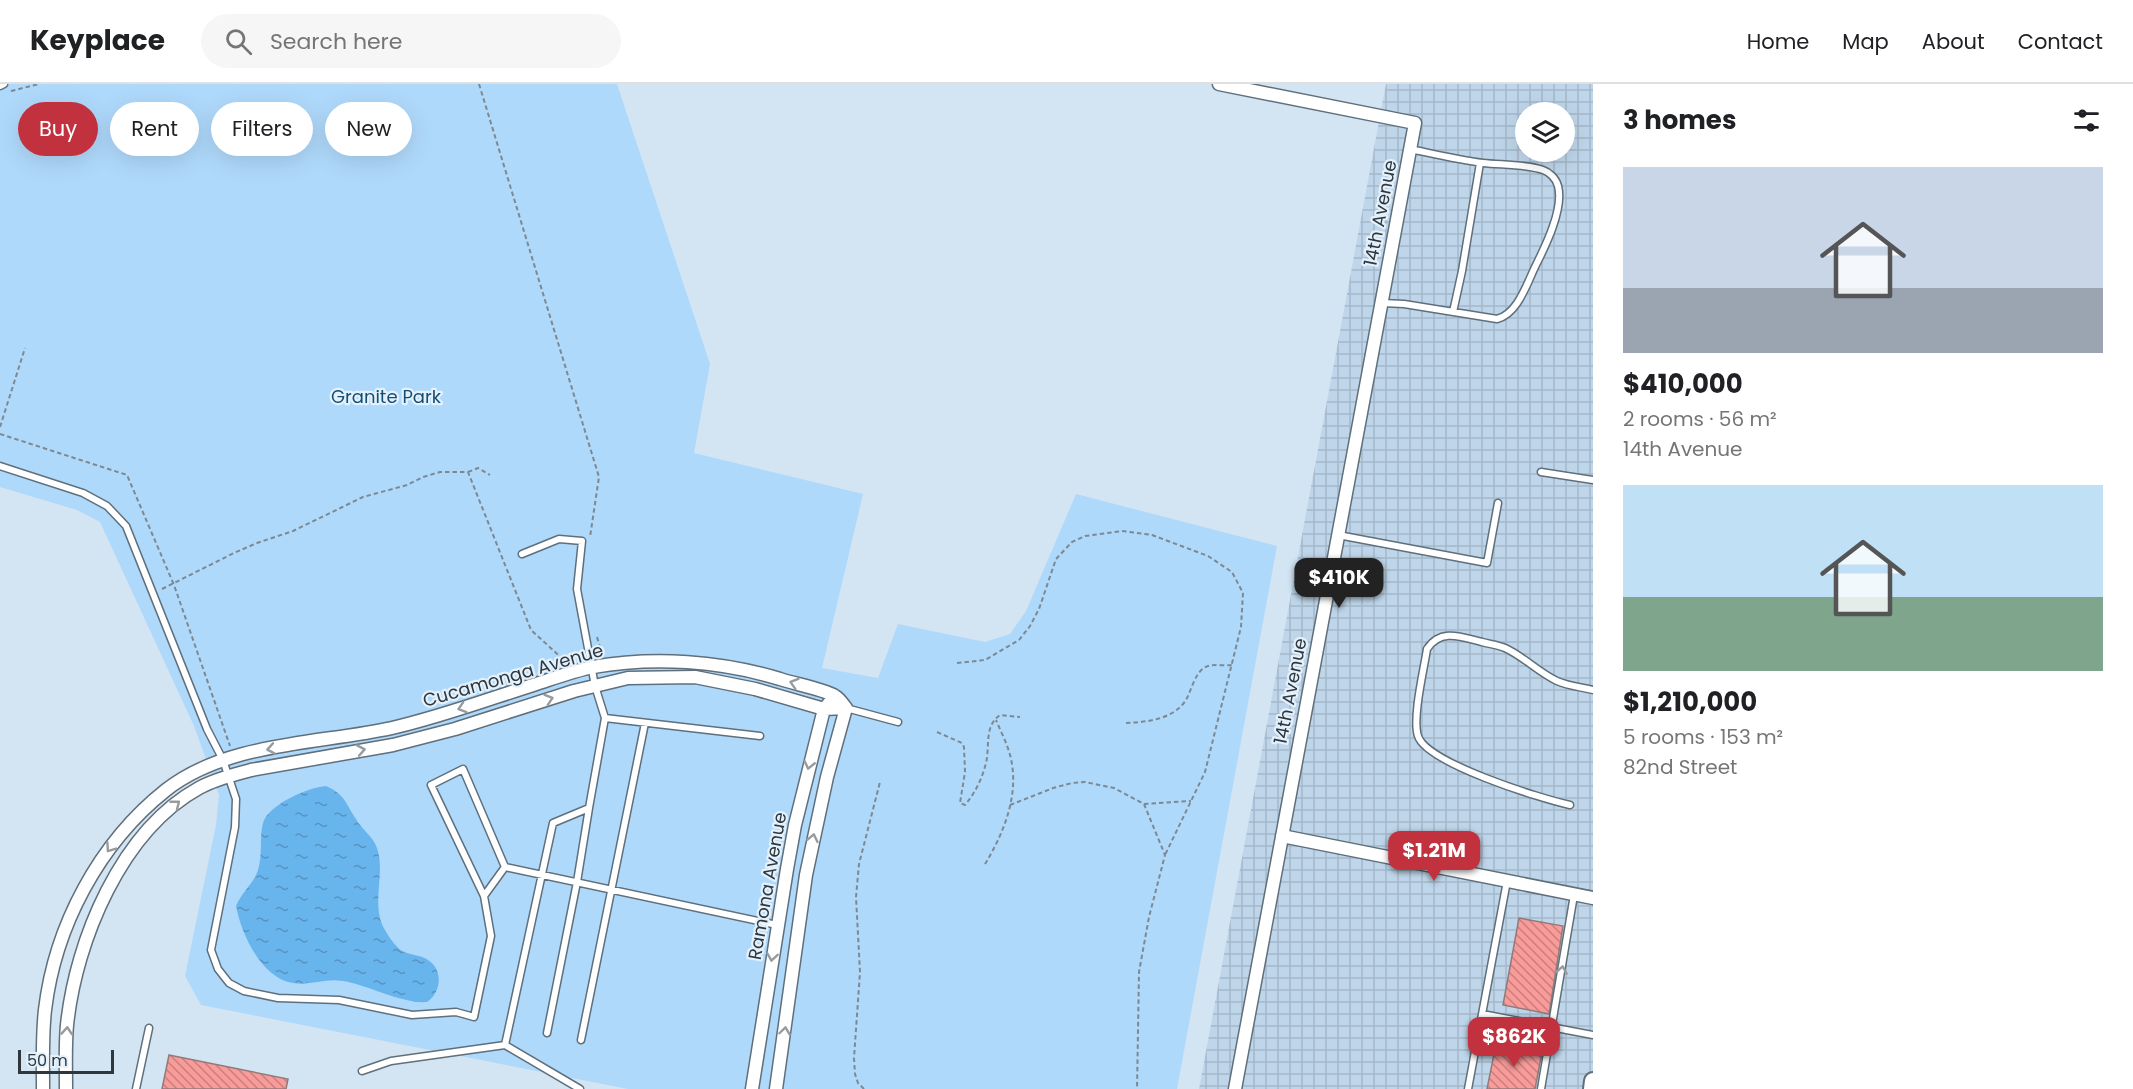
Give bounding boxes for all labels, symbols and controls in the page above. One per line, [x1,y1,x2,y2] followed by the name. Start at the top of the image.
[201,14,621,68] search box
[30,21,165,60] text: Keyplace
[222,25,255,58] icon: search
[270,26,402,57] text: Search here
[1747,27,1809,56] text: Home
[1842,27,1889,56] text: Map
[1922,27,1985,56] text: About
[2018,27,2103,56] text: Contact
[18,102,98,156] chip: Buy
[110,102,199,156] chip: Rent
[211,102,313,156] chip: Filters
[325,102,412,156] chip: New
[1515,102,1575,162] map controls
[1515,102,1575,162] button: layers
[1623,102,1736,138] text: 3 homes
[2070,104,2103,137] icon: filters
[1357,158,1403,268] street label: 14th Avenue
[1809,206,1917,314] icon: home
[1623,366,1743,402] text: $410,000
[331,384,442,409] park label: Granite Park
[1623,405,1777,433] text: 2 rooms · 56 m²
[1623,435,1743,463] text: 14th Avenue
[1809,524,1917,632] icon: home
[1297,558,1381,609] pin: $410K
[1308,563,1370,591] text: $410K
[1267,636,1313,746] street label: 14th Avenue
[420,637,606,713] street label: Cucamonga Avenue
[790,678,800,691] one-way arrow
[1623,684,1757,720] text: $1,210,000
[543,693,554,706] one-way arrow
[457,701,468,713] one-way arrow
[1623,723,1783,751] text: 5 rooms · 153 m²
[267,742,277,755] one-way arrow
[356,745,366,757] one-way arrow
[1623,753,1737,781] text: 82nd Street
[804,760,817,770] one-way arrow
[169,801,180,812] one-way arrow
[742,810,792,962] street label: Ramona Avenue
[1385,831,1483,882] pin: $1.21M
[806,834,819,844] one-way arrow
[1402,836,1466,864] text: $1.21M
[106,842,117,853] one-way arrow
[766,951,779,961] one-way arrow
[1555,965,1568,975] one-way arrow
[1472,1017,1556,1068] pin: $862K
[1482,1022,1546,1050] text: $862K
[60,1026,73,1035] one-way arrow
[778,1027,790,1036] one-way arrow
[18,1047,114,1074] scale bar
[27,1049,68,1072] text: 50 m

